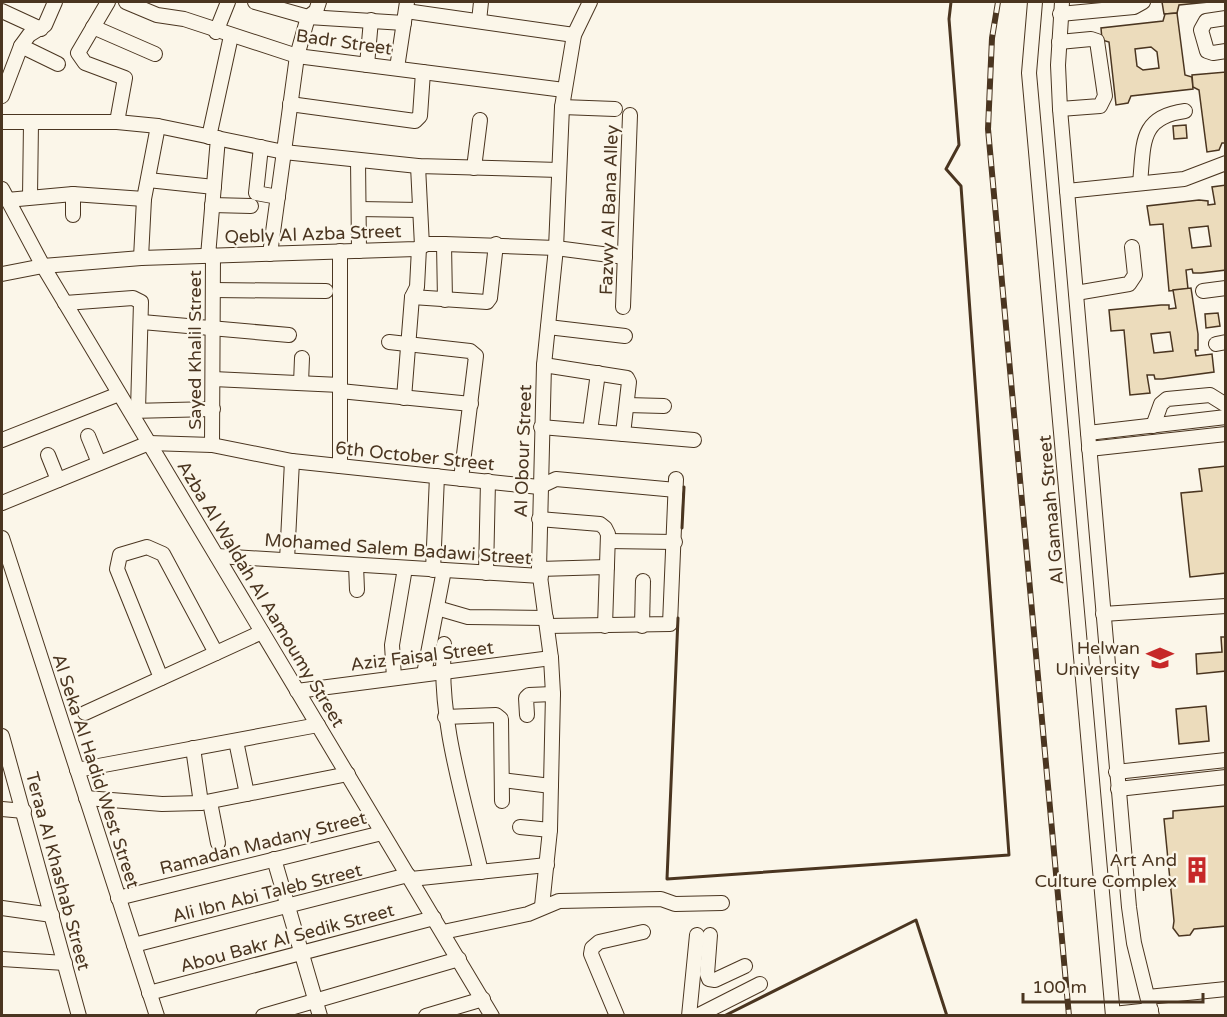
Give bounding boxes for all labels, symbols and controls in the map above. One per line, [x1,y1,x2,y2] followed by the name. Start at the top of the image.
[294,24,394,60] street label: Badr Street
[595,124,623,295] street label: Fazwy Al Bana Alley
[224,220,402,248] street label: Qebly Al Azba Street
[184,270,206,430] street label: Sayed Khalil Street
[510,384,536,518] street label: Al Obour Street
[1033,434,1068,586] street label: Al Gamaah Street
[334,437,496,475] street label: 6th October Street
[173,457,350,731] street label: Azba Al Waldah Al Aamoumy Street
[264,529,532,569] street label: Mohamed Salem Badawi Street
[349,636,495,676] street label: Aziz Faisal Street
[1055,637,1140,680] place label: Helwan University
[1145,643,1175,673] school or university icon: Helwan University
[48,651,144,891] street label: Al Seka Al Hadid West Street
[21,769,95,973] street label: Teraa Al Khashab Street
[157,807,369,879] street label: Ramadan Madany Street
[1035,849,1177,892] place label: Art And Culture Complex
[1182,855,1212,885] building icon: Art And Culture Complex
[170,859,364,927] street label: Ali Ibn Abi Taleb Street
[178,899,397,977] street label: Abou Bakr Al Sedik Street
[1023,966,1203,1004] scale bar
[1032,976,1087,998] text: 100 m

